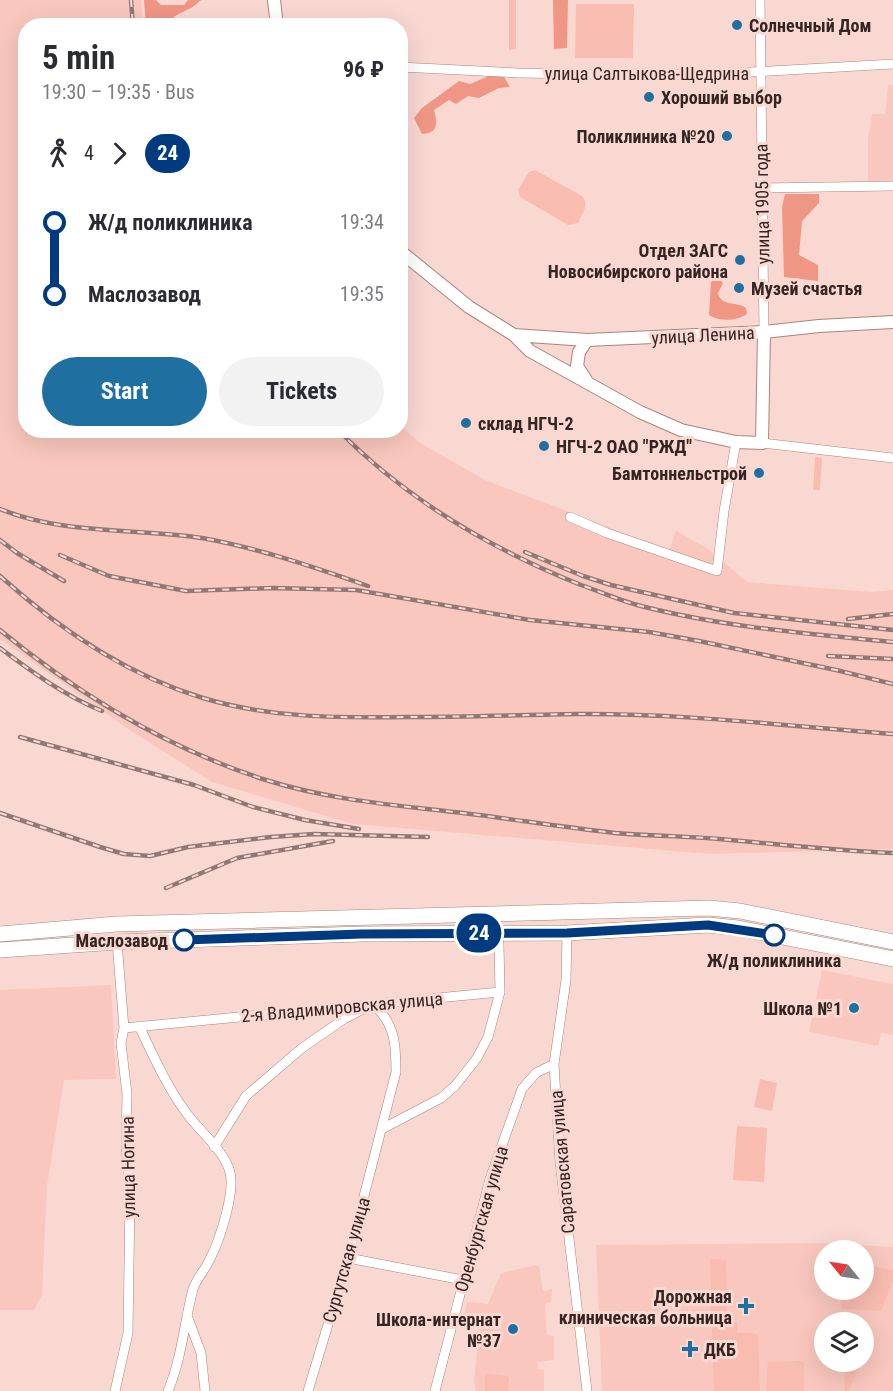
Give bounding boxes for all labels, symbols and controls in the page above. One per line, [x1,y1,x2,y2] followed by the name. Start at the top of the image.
[749,15,872,36] place label: Солнечный Дом
[730,18,744,32] marker: Солнечный Дом
[42,38,115,77] text: 5 min
[343,57,384,82] text: 96 ₽
[545,63,749,84] street label: улица Салтыкова-Щедрина
[42,80,195,104] text: 19:30 – 19:35 · Bus
[661,87,782,108] place label: Хороший выбор
[642,90,656,104] marker: Хороший выбор
[576,126,715,147] place label: Поликлиника №20
[720,129,734,143] marker: Поликлиника №20
[42,137,75,170] icon: walk
[103,137,136,170] icon: forward
[84,141,94,165] text: 4
[157,141,178,165] text: 24
[750,144,774,264] street label: улица 1905 года
[88,210,253,235] text: Ж/д поликлиника
[340,210,384,234] text: 19:34
[548,240,728,282] place label: Отдел ЗАГС Новосибирского района
[733,253,747,267] marker: Отдел ЗАГС Новосибирского района
[751,278,862,299] place label: Музей счастья
[732,281,746,295] marker: Музей счастья
[88,282,201,307] text: Маслозавод
[340,282,384,306] text: 19:35
[651,322,755,348] street label: улица Ленина
[42,357,207,426] button: Start
[219,357,384,426] button: Tickets
[478,413,574,434] place label: склад НГЧ-2
[459,416,473,430] marker: склад НГЧ-2
[556,436,692,457] place label: НГЧ-2 ОАО "РЖД"
[537,439,551,453] marker: НГЧ-2 ОАО "РЖД"
[612,463,747,484] place label: Бамтоннельстрой
[752,466,766,480] marker: Бамтоннельстрой
[452,914,506,952] line badge: 24
[468,921,490,945] text: 24
[763,924,785,946] marker: Ж/д поликлиника
[173,929,195,951] marker: Маслозавод
[76,930,168,951] place label: Маслозавод
[707,950,841,971] place label: Ж/д поликлиника
[240,988,444,1026] street label: 2-я Владимировская улица
[763,998,842,1019] place label: Школа №1
[847,1001,861,1015] marker: Школа №1
[545,1090,579,1234] street label: Саратовская улица
[117,1116,139,1218] street label: улица Ногина
[450,1144,512,1294] street label: Оренбургская улица
[318,1195,374,1325] street label: Сургутская улица
[814,1240,874,1300] north arrow
[814,1240,874,1372] map controls
[559,1286,732,1328] place label: Дорожная клиническая больница
[737,1297,755,1315] marker: Дорожная клиническая больница
[376,1309,501,1351] place label: Школа-интернат №37
[814,1312,874,1372] button: layers
[506,1322,520,1336] marker: Школа-интернат №37
[704,1339,736,1360] place label: ДКБ
[681,1340,699,1358] marker: ДКБ

